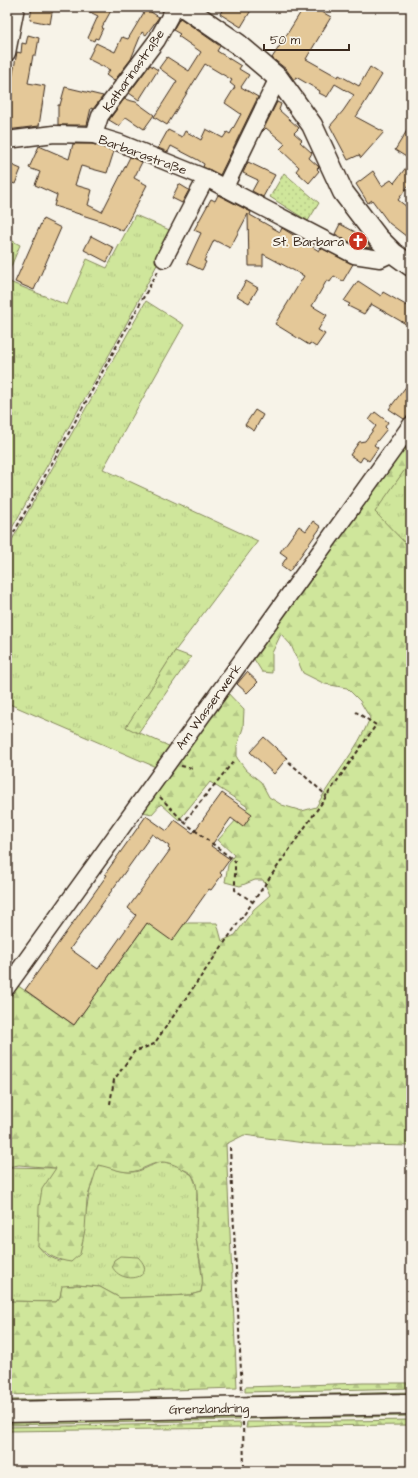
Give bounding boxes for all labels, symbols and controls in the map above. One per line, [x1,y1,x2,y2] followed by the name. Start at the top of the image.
[99,26,169,115] street label: Katharinastraße
[264,26,349,52] scale bar
[270,32,301,49] text: 50 m
[96,131,189,179] street label: Barbarastraße
[347,230,369,252] church icon: St. Barbara
[273,233,344,251] place label: St. Barbara
[171,660,246,753] street label: Am Wasserwerk
[169,1399,250,1420] street label: Grenzlandring

